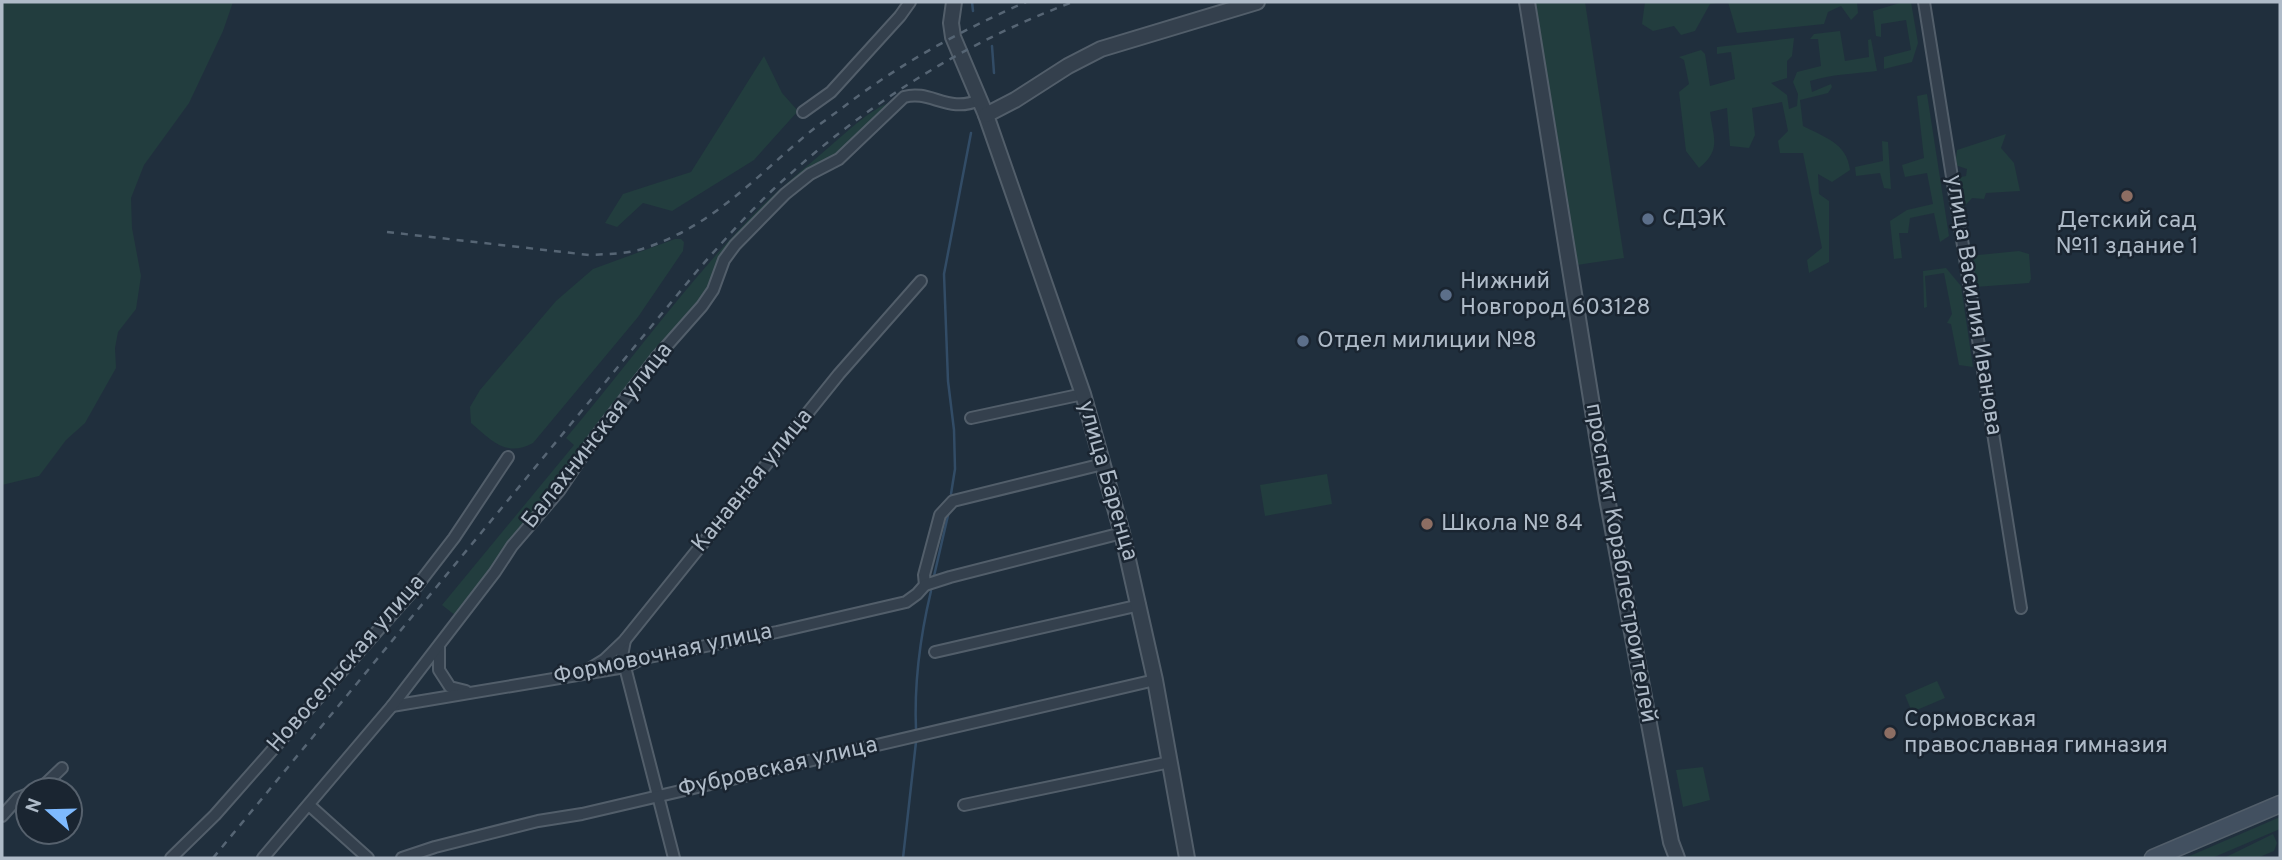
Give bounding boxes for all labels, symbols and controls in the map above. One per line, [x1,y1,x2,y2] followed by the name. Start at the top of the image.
[1938,173,2008,437] street label: улица Василия Иванова
[2119,188,2135,204] marker: Детский сад №11 здание 1
[1662,205,1727,234] place label: СДЭК
[2055,207,2199,262] place label: Детский сад №11 здание 1
[1640,211,1656,227] marker: СДЭК
[1460,268,1650,323] place label: Нижний Новгород 603128
[1438,287,1454,303] marker: Нижний Новгород 603128
[1317,327,1537,356] place label: Отдел милиции №8
[1295,333,1311,349] marker: Отдел милиции №8
[516,337,680,535] street label: Балахнинская улица
[1070,398,1144,564] street label: улица Баренца
[1578,401,1662,725] street label: проспект Кораблестроителей
[686,403,820,559] street label: Канавная улица
[1441,510,1583,539] place label: Школа № 84
[1419,516,1435,532] marker: Школа № 84
[262,569,432,759] street label: Новосельская улица
[551,618,775,692] street label: Формовочная улица
[1904,706,2168,761] place label: Сормовская православная гимназия
[1882,725,1898,741] marker: Сормовская православная гимназия
[676,731,880,805] street label: Фубровская улица
[14,776,84,846] north arrow
[21,795,49,816] text: N

